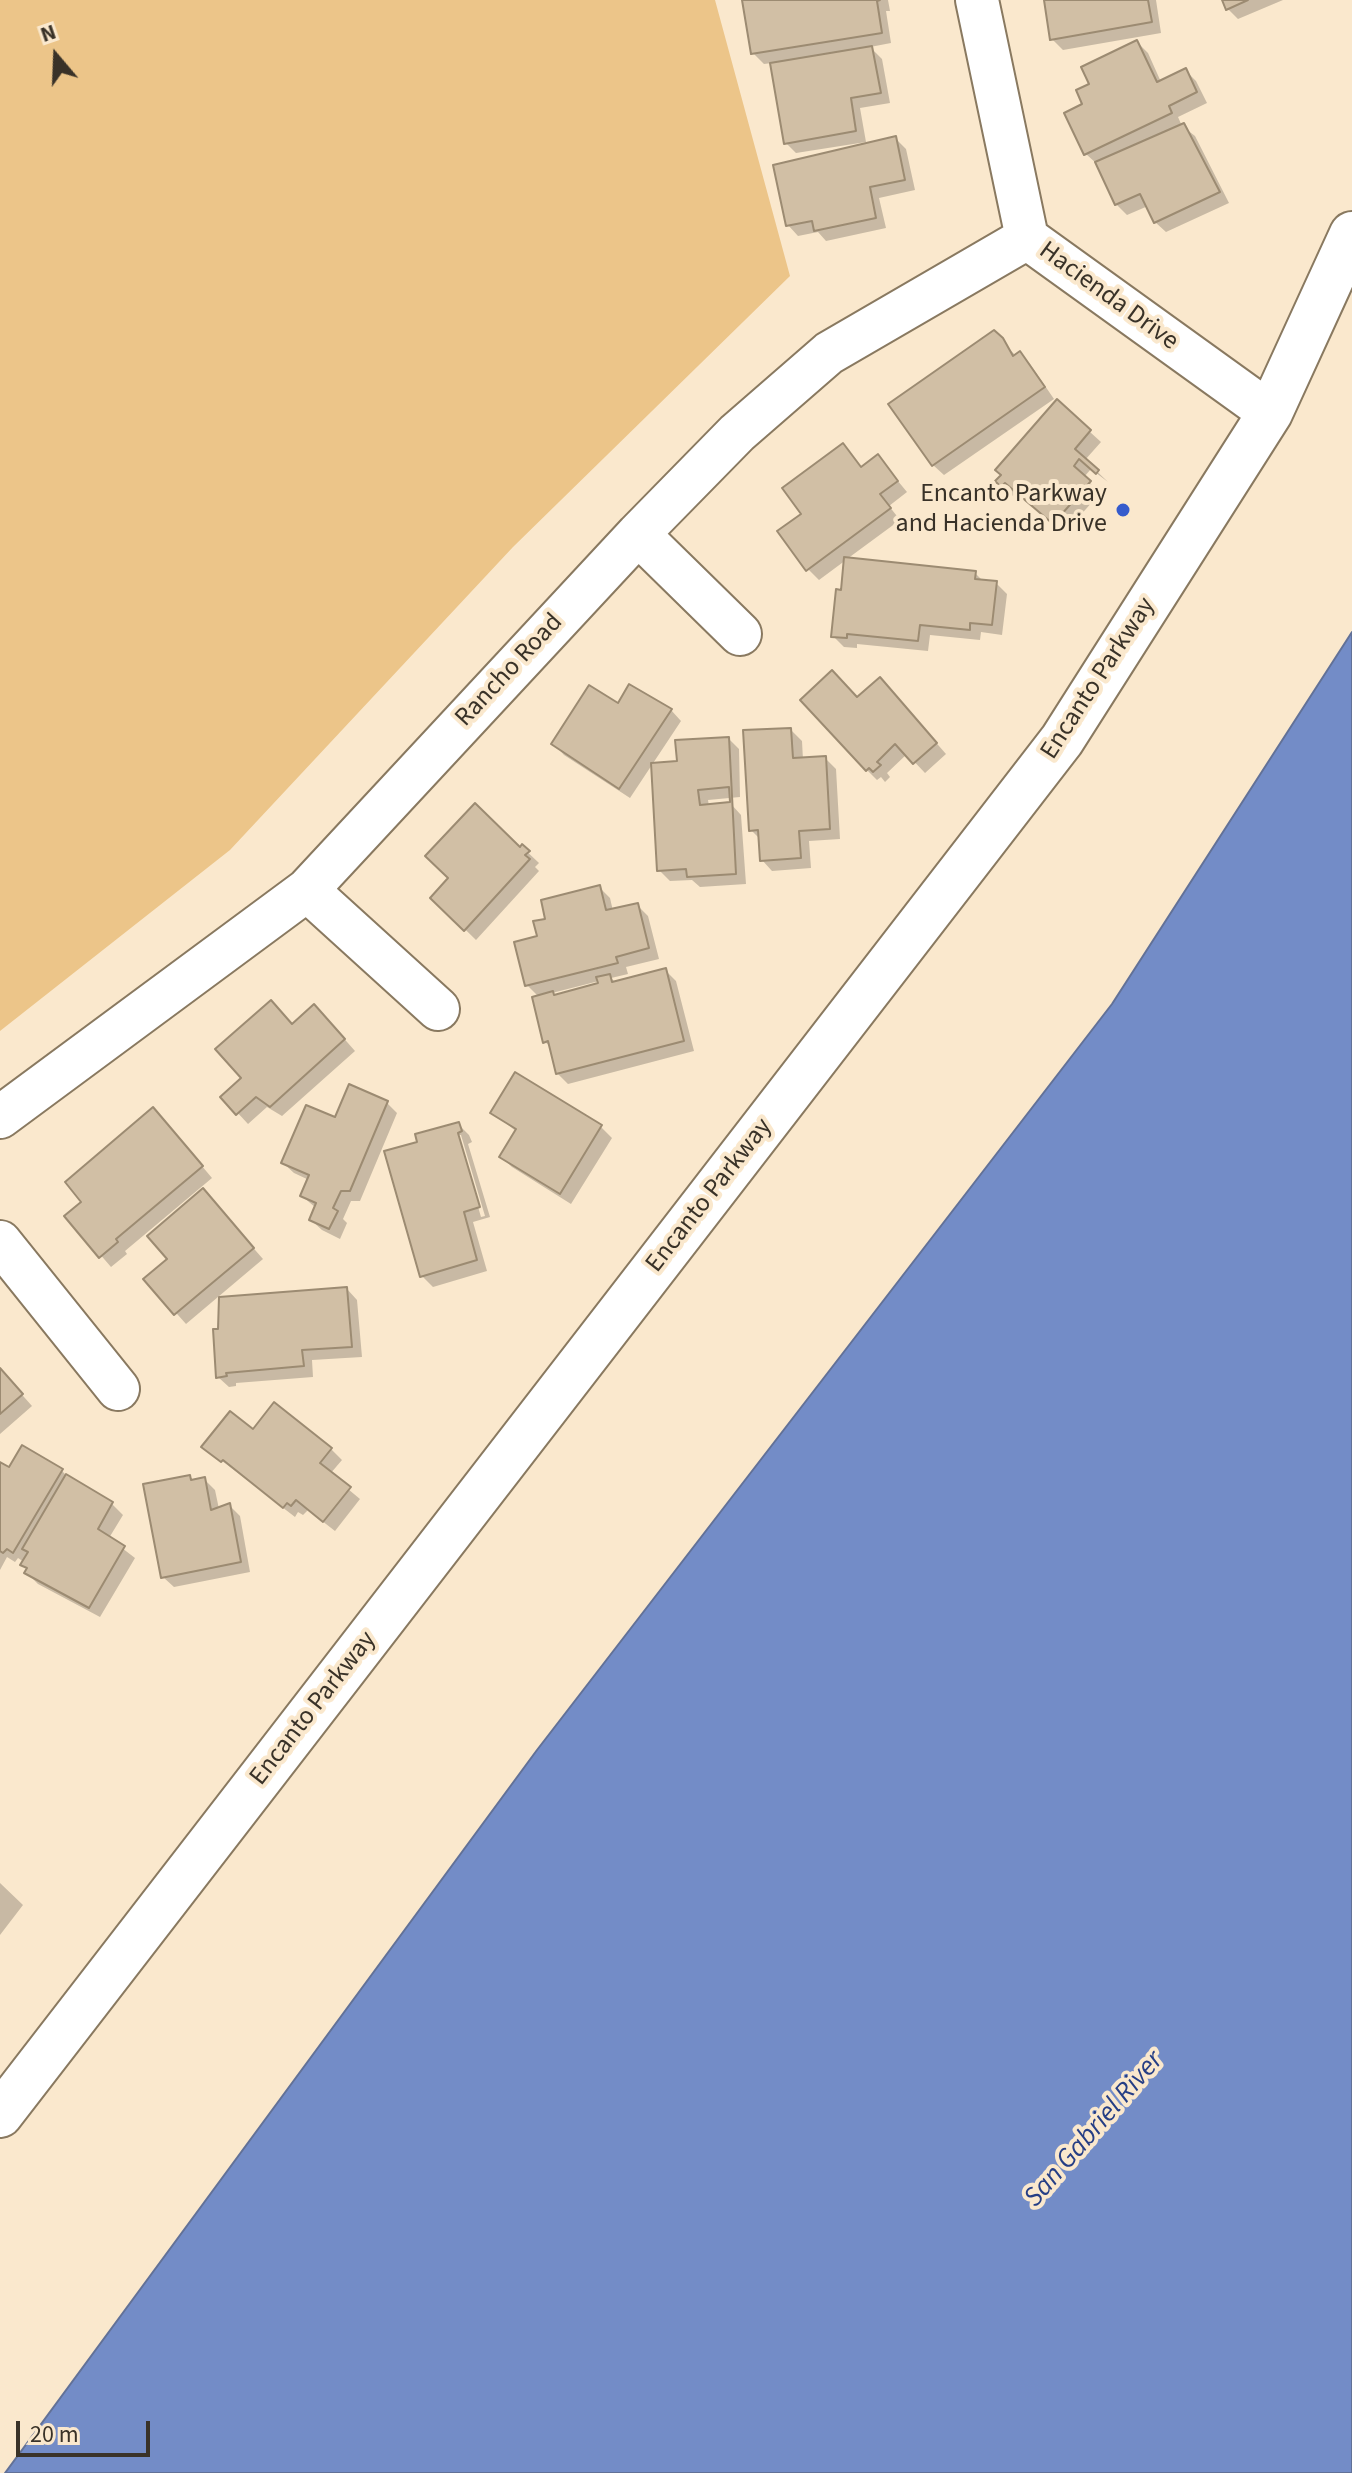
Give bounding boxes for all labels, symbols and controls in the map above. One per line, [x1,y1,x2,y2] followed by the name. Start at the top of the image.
[16,16,96,96] north arrow
[36,16,60,51] text: N
[1032,236,1184,358] street label: Hacienda Drive
[896,479,1107,540] place label: Encanto Parkway and Hacienda Drive
[1114,501,1132,519] marker: Encanto Parkway and Hacienda Drive
[1035,592,1163,766] street label: Encanto Parkway
[450,608,570,734] street label: Rancho Road
[640,1113,780,1279] street label: Encanto Parkway
[244,1626,384,1792] street label: Encanto Parkway
[1018,2045,1172,2215] water label: San Gabriel River
[20,2405,154,2455] scale bar
[30,2417,79,2452] text: 20 m

